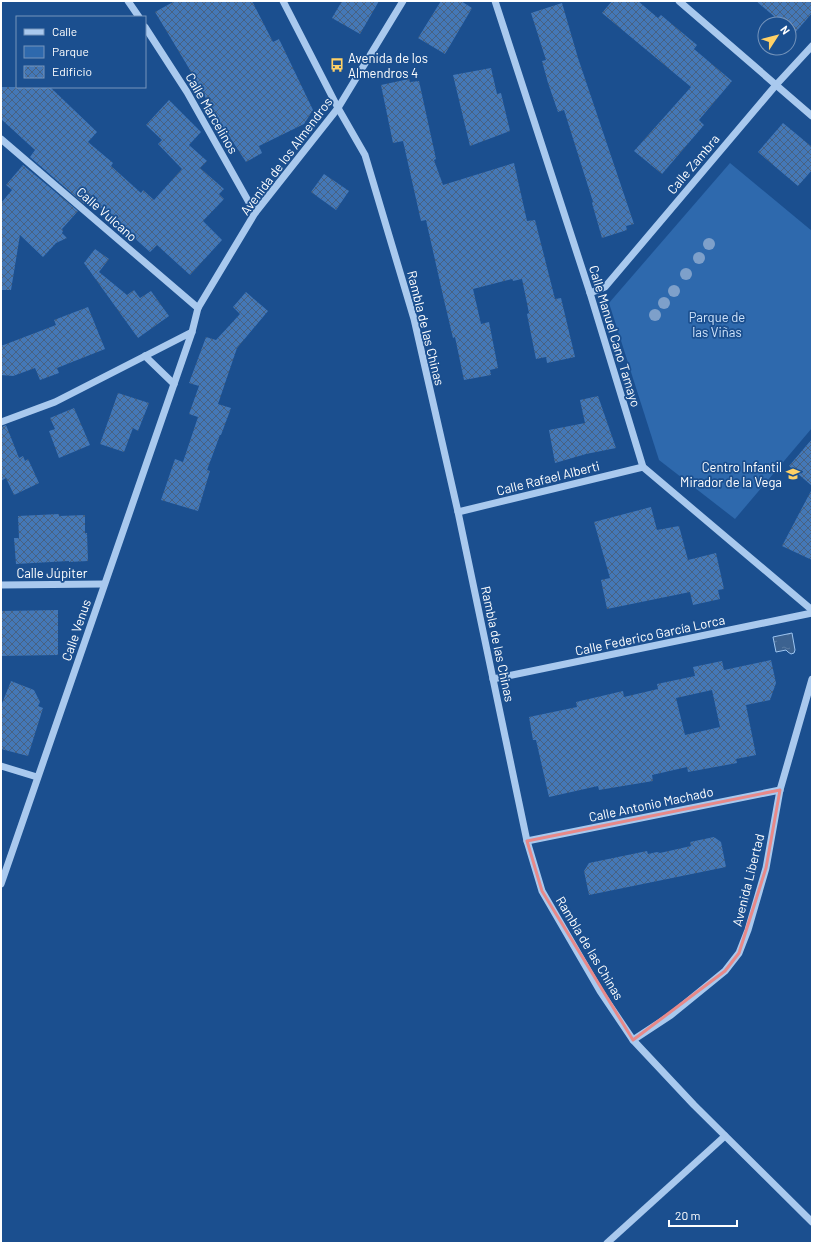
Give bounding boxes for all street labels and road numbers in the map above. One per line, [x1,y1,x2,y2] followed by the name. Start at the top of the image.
[182,70,242,156] street label: Calle Marcelinos
[237,94,335,218] street label: Avenida de los Almendros
[663,131,723,197] street label: Calle Zambra
[73,183,141,245] street label: Calle Vulcano
[586,263,644,409] street label: Calle Manuel Cano Tamayo
[404,269,448,387] street label: Rambla de las Chinas
[495,457,601,499] street label: Calle Rafael Alberti
[16,565,88,581] street label: Calle Júpiter
[478,585,518,703] street label: Rambla de las Chinas
[58,597,94,663] street label: Calle Venus
[574,611,726,659] street label: Calle Federico García Lorca
[587,783,715,825] street label: Calle Antonio Machado
[729,832,767,928] street label: Avenida Libertad
[553,893,627,1003] street label: Rambla de las Chinas

